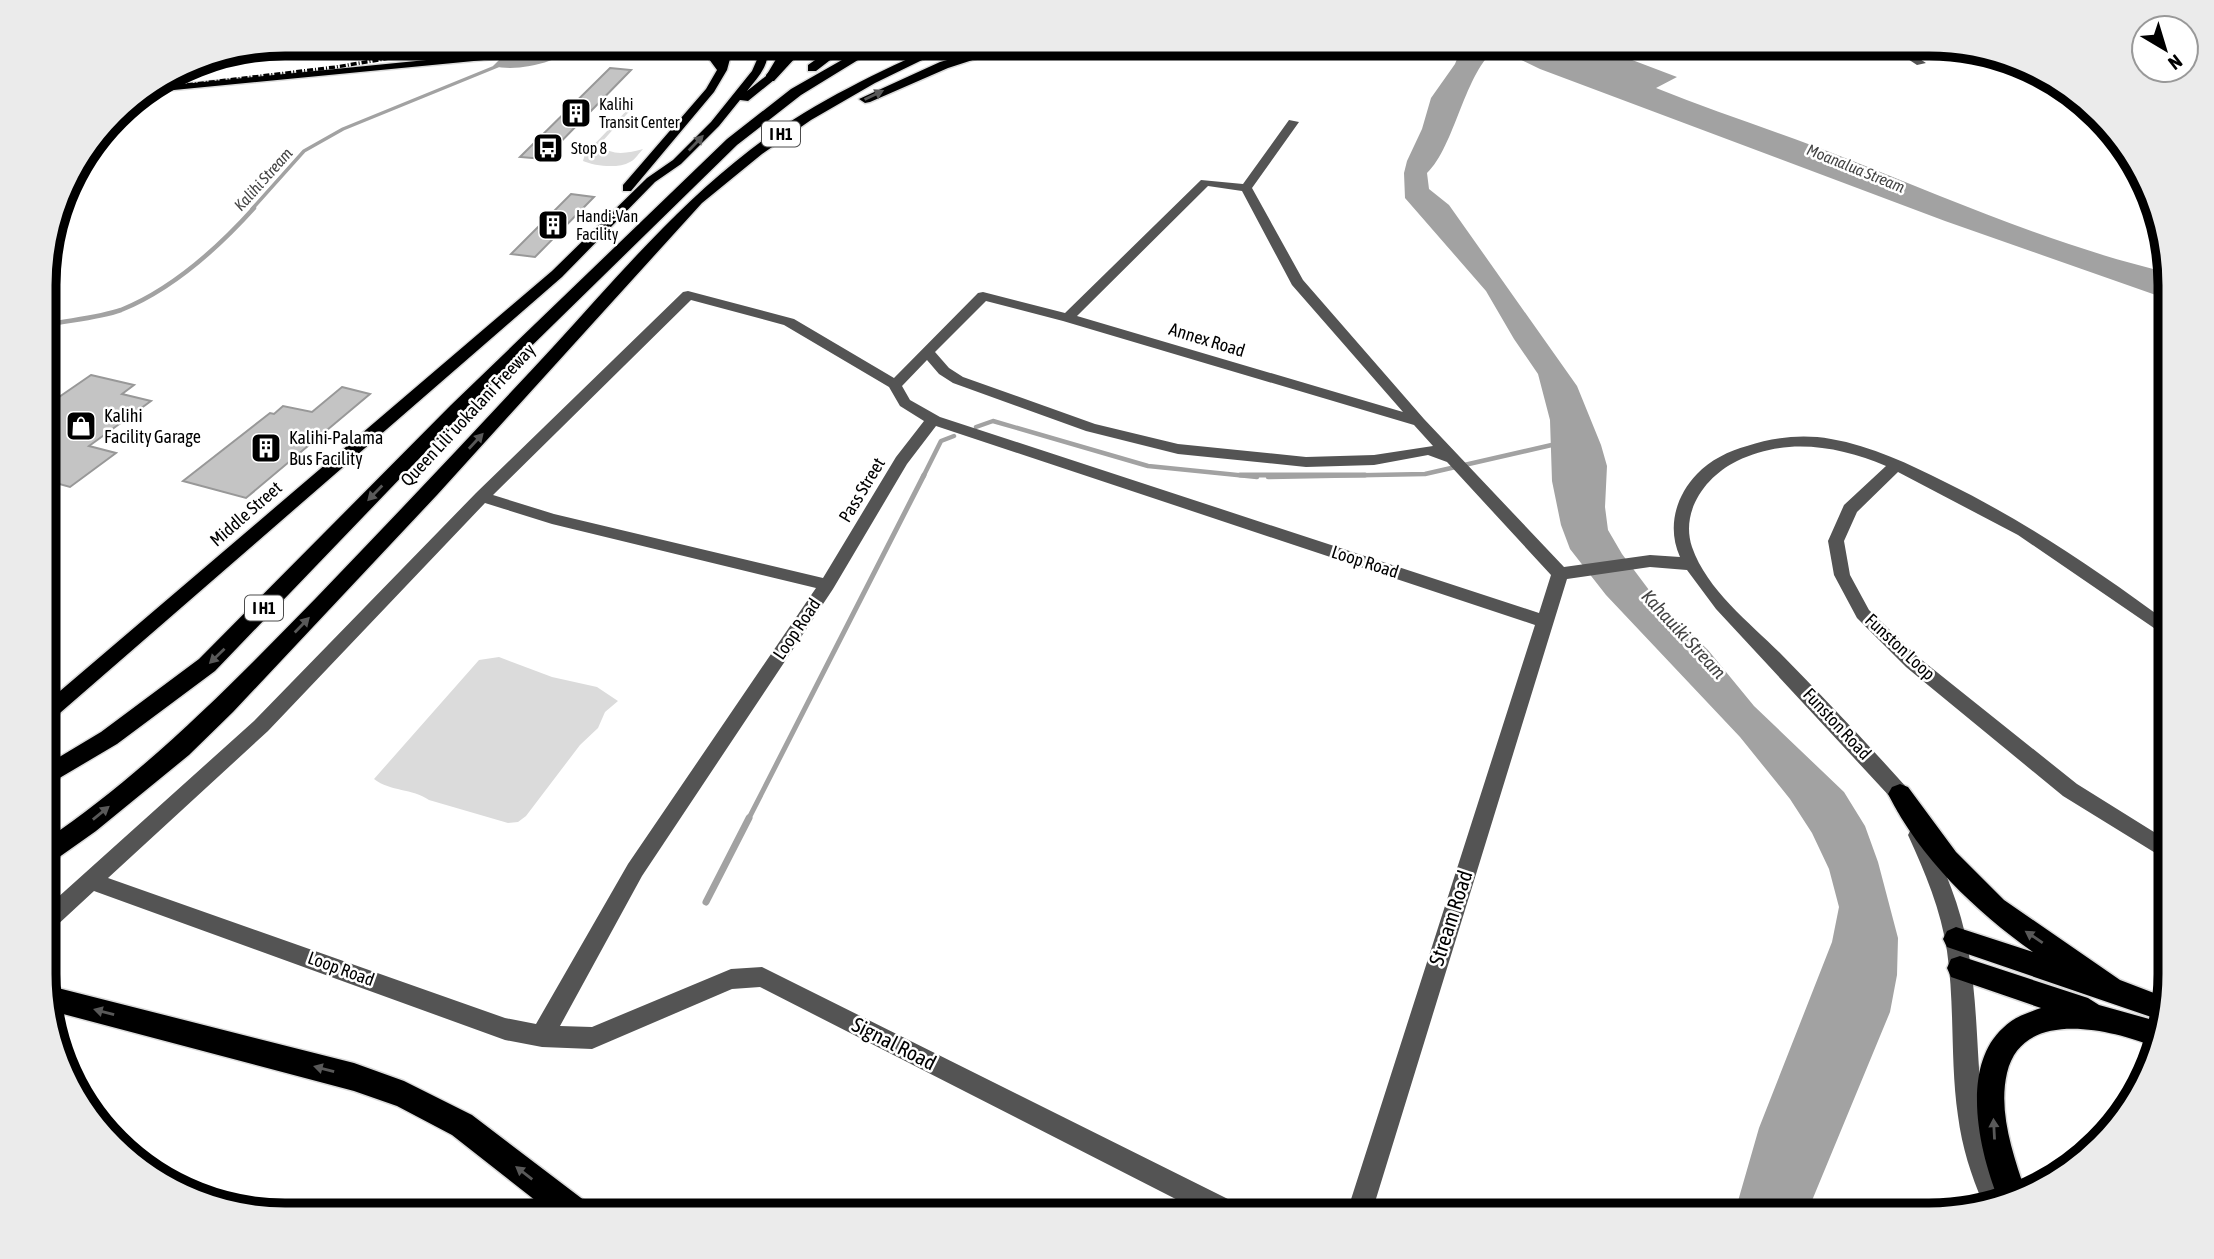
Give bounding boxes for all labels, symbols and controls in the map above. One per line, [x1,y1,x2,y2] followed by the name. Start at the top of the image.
[2130,14,2200,84] north arrow
[2164,50,2187,75] text: N
[864,89,884,101] one-way arrow
[599,95,680,131] place label: Kalihi Transit Center
[559,96,593,130] building icon: Kalihi Transit Center
[762,122,800,146] road number: I H1
[531,131,565,165] bus stop icon: Stop 8
[687,135,703,152] one-way arrow
[571,139,607,158] place label: Stop 8
[1804,140,1908,196] water label: Moanalua Stream
[230,144,296,214] water label: Kalihi Stream
[576,207,638,244] place label: Handi-Van Facility
[536,208,570,242] building icon: Handi-Van Facility
[1167,318,1248,361] street label: Annex Road
[396,339,539,490] street label: Queen Liliʻuokalani Freeway
[104,405,201,447] place label: Kalihi Facility Garage
[64,409,98,443] shop icon: Kalihi Facility Garage
[289,427,383,469] place label: Kalihi-Palama Bus Facility
[249,431,283,465] building icon: Kalihi-Palama Bus Facility
[468,432,484,450] one-way arrow
[834,454,889,526] street label: Pass Street
[206,477,286,550] street label: Middle Street
[368,484,384,501] one-way arrow
[1329,541,1401,582] street label: Loop Road
[1637,585,1731,683] water label: Kahauiki Stream
[769,594,825,663] street label: Loop Road
[245,596,283,621] road number: I H1
[1861,609,1940,684] street label: Funston Loop
[294,616,311,633] one-way arrow
[208,648,225,665] one-way arrow
[1799,684,1876,764] street label: Funston Road
[92,806,109,821] one-way arrow
[1423,867,1477,968] street label: Stream Road
[2025,930,2043,944] one-way arrow
[305,947,377,990] street label: Loop Road
[93,1006,115,1017] one-way arrow
[848,1012,941,1074] street label: Signal Road
[314,1064,335,1074] one-way arrow
[1988,1117,1999,1139] one-way arrow
[515,1167,533,1181] one-way arrow

